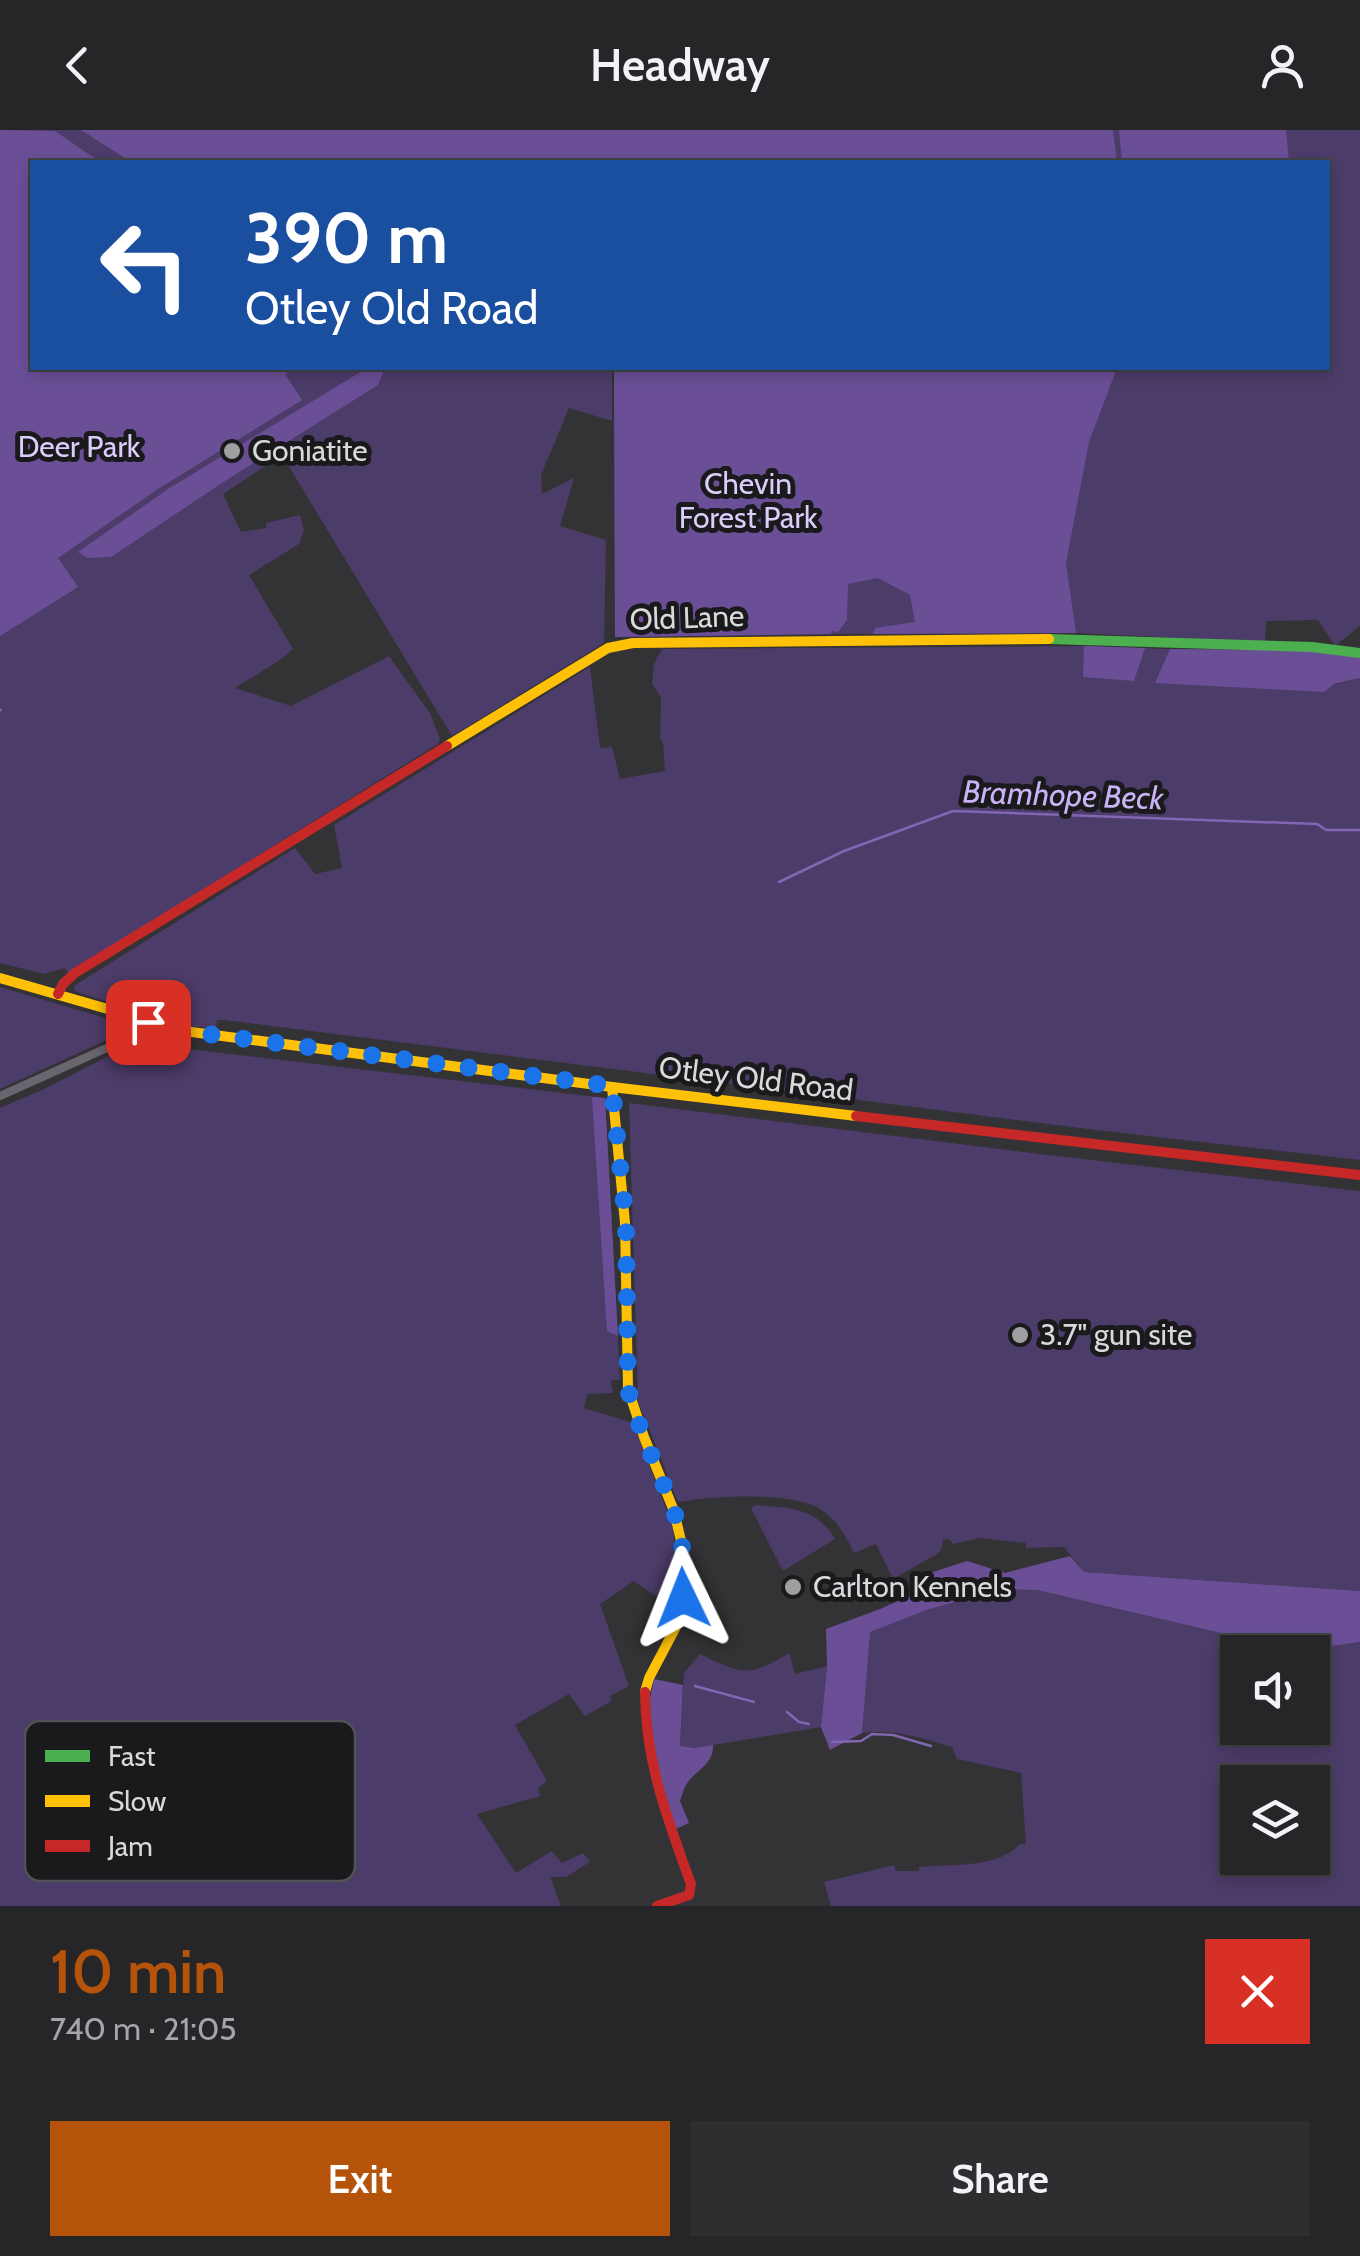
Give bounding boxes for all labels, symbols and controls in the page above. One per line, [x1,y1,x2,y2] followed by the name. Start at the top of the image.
[50,38,105,93] icon: back
[590,38,770,92] text: Headway
[1255,38,1310,93] icon: person
[245,195,448,281] text: 390 m
[80,200,210,330] icon: left
[245,281,538,335] text: Otley Old Road
[18,428,141,465] park label: Deer Park
[252,432,368,469] place label: Goniatite
[221,440,243,462] marker: Goniatite
[679,465,818,536] park label: Chevin Forest Park
[629,597,745,638] street label: Old Lane
[962,772,1165,818] water label: Bramhope Beck
[106,980,191,1065] pin
[121,995,176,1050] icon: arrive
[657,1048,855,1109] street label: Otley Old Road
[1040,1316,1192,1353] place label: 3.7" gun site
[1009,1324,1031,1346] marker: 3.7" gun site
[631,1546,735,1650] position arrow
[813,1568,1012,1605] place label: Carlton Kennels
[782,1576,804,1598] marker: Carlton Kennels
[1220,1635,1330,1875] map controls
[1220,1635,1330,1745] button: sound
[25,1721,355,1881] legend
[108,1739,156,1773] text: Fast
[1220,1765,1330,1875] button: layers
[108,1784,166,1818] text: Slow
[107,1829,153,1863] text: Jam
[50,1935,226,2008] text: 10 min
[1205,1939,1310,2044] button: close
[50,2009,237,2048] text: 740 m · 21:05
[50,2121,670,2236] button: Exit
[690,2121,1310,2236] button: Share

